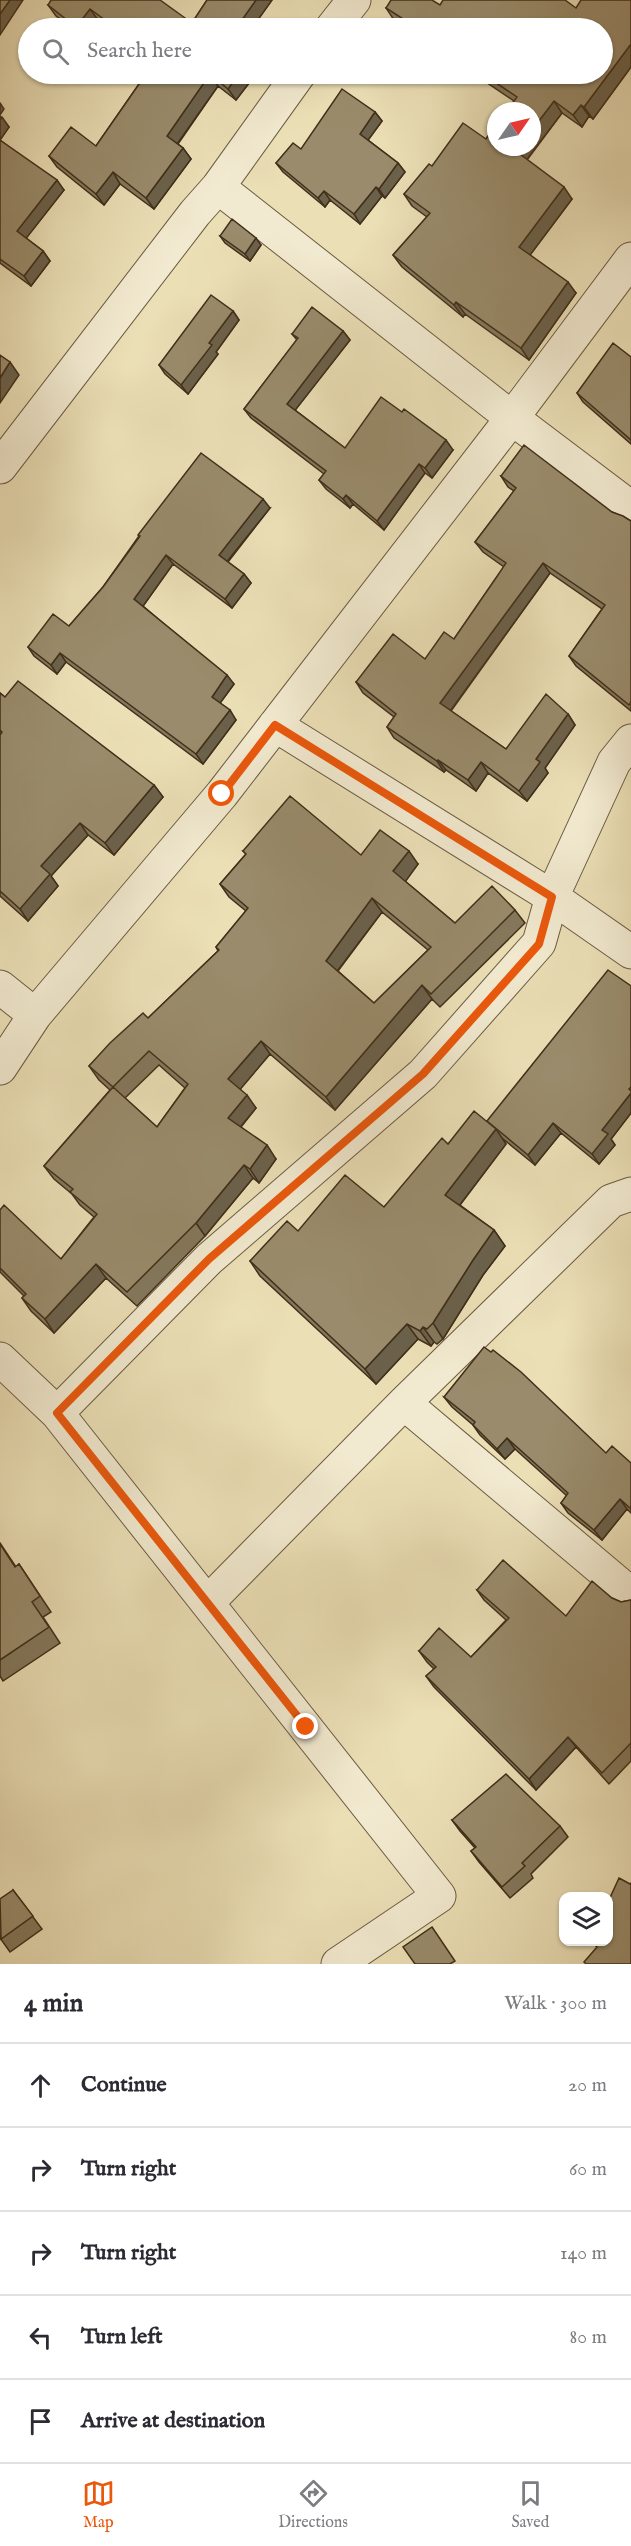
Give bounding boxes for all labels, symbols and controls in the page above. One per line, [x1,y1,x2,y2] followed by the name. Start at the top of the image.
[18,18,613,84] search box
[39,35,72,68] icon: search
[87,37,192,65] text: Search here
[487,102,541,156] north arrow
[208,780,234,806] route start
[292,1713,318,1739] route end
[559,1892,613,1946] map controls
[559,1892,613,1946] button: layers
[24,1987,83,2020] text: 4 min
[504,1991,607,2016] text: Walk · 300 m
[24,2069,57,2102] icon: ahead
[81,2071,167,2099] text: Continue
[568,2073,607,2098] text: 20 m
[24,2153,57,2186] icon: right
[81,2155,176,2183] text: Turn right
[569,2157,607,2182] text: 60 m
[24,2237,57,2270] icon: right
[81,2239,176,2267] text: Turn right
[560,2241,607,2266] text: 140 m
[24,2321,57,2354] icon: left
[81,2323,163,2351] text: Turn left
[570,2325,607,2350] text: 80 m
[24,2405,57,2438] icon: arrive
[81,2407,265,2435] text: Arrive at destination
[82,2477,115,2533] tab: Map
[278,2477,348,2533] tab: Directions
[511,2477,549,2533] tab: Saved

